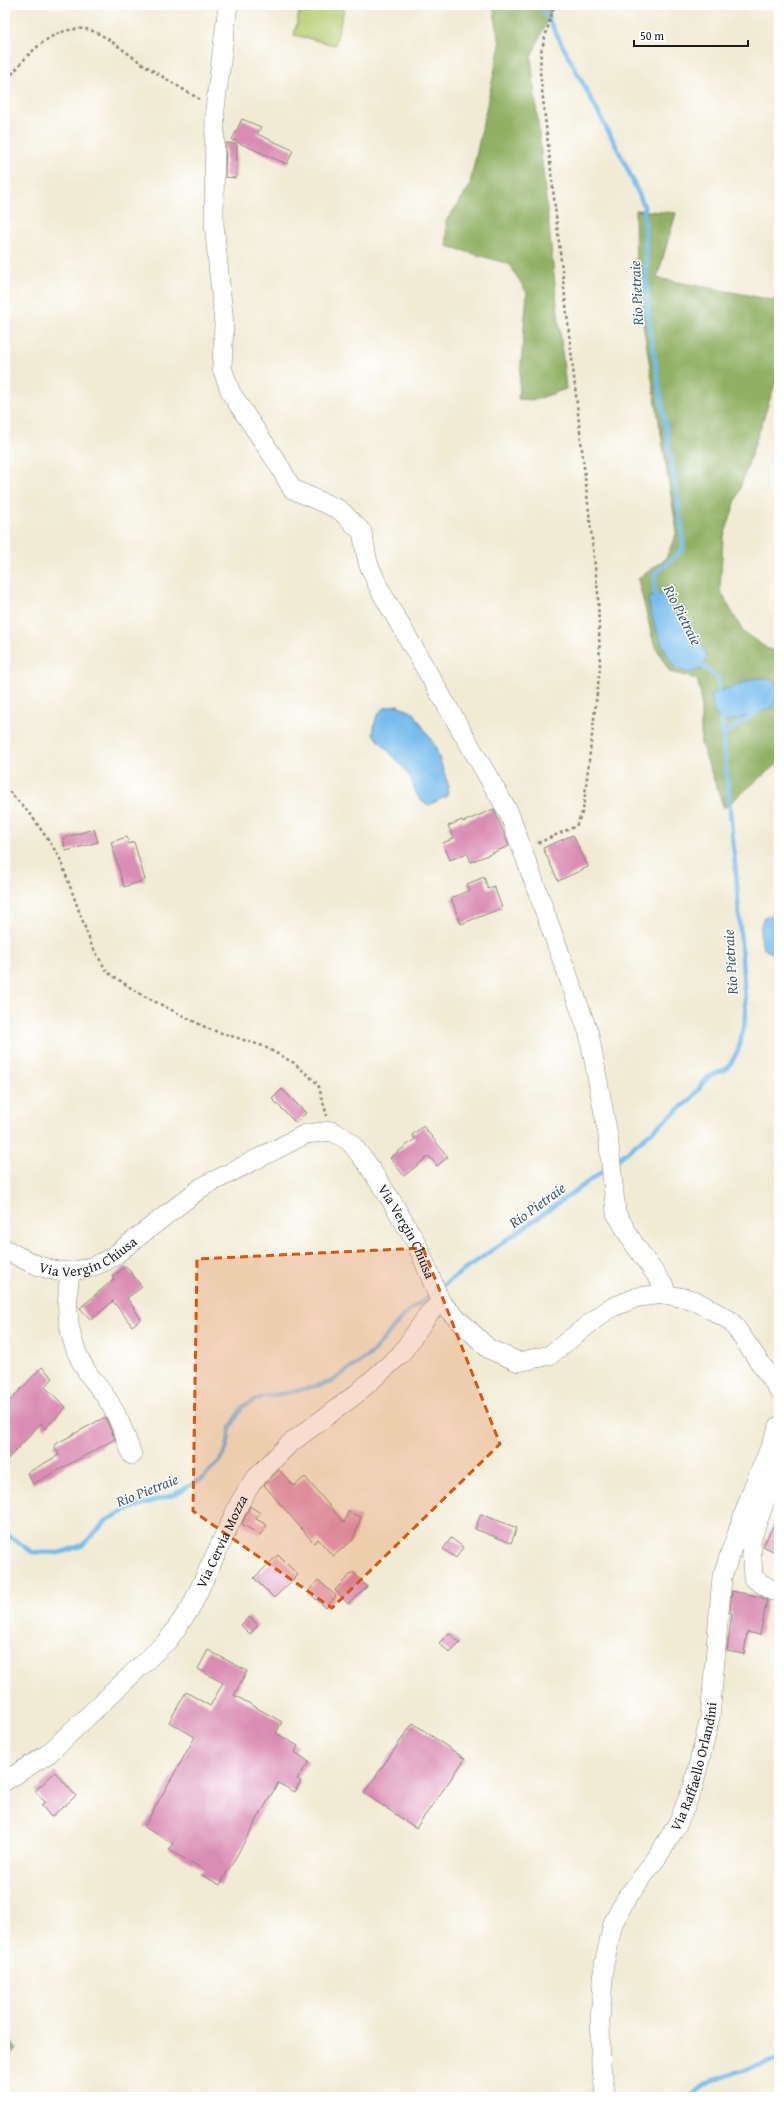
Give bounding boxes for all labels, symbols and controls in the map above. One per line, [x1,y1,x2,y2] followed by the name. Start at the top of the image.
[634,22,748,48] scale bar
[640,27,664,44] text: 50 m
[624,260,648,327] water label: Rio Pietraie
[658,580,707,649] water label: Rio Pietraie
[717,929,743,996] water label: Rio Pietraie
[504,1177,570,1233] water label: Rio Pietraie
[373,1180,440,1282] street label: Via Vergin Chiusa
[37,1231,141,1281] street label: Via Vergin Chiusa
[112,1468,181,1512] water label: Rio Pietraie
[191,1490,252,1591] street label: Via Cervia Mozza
[665,1701,721,1835] street label: Via Raffaello Orlandini

